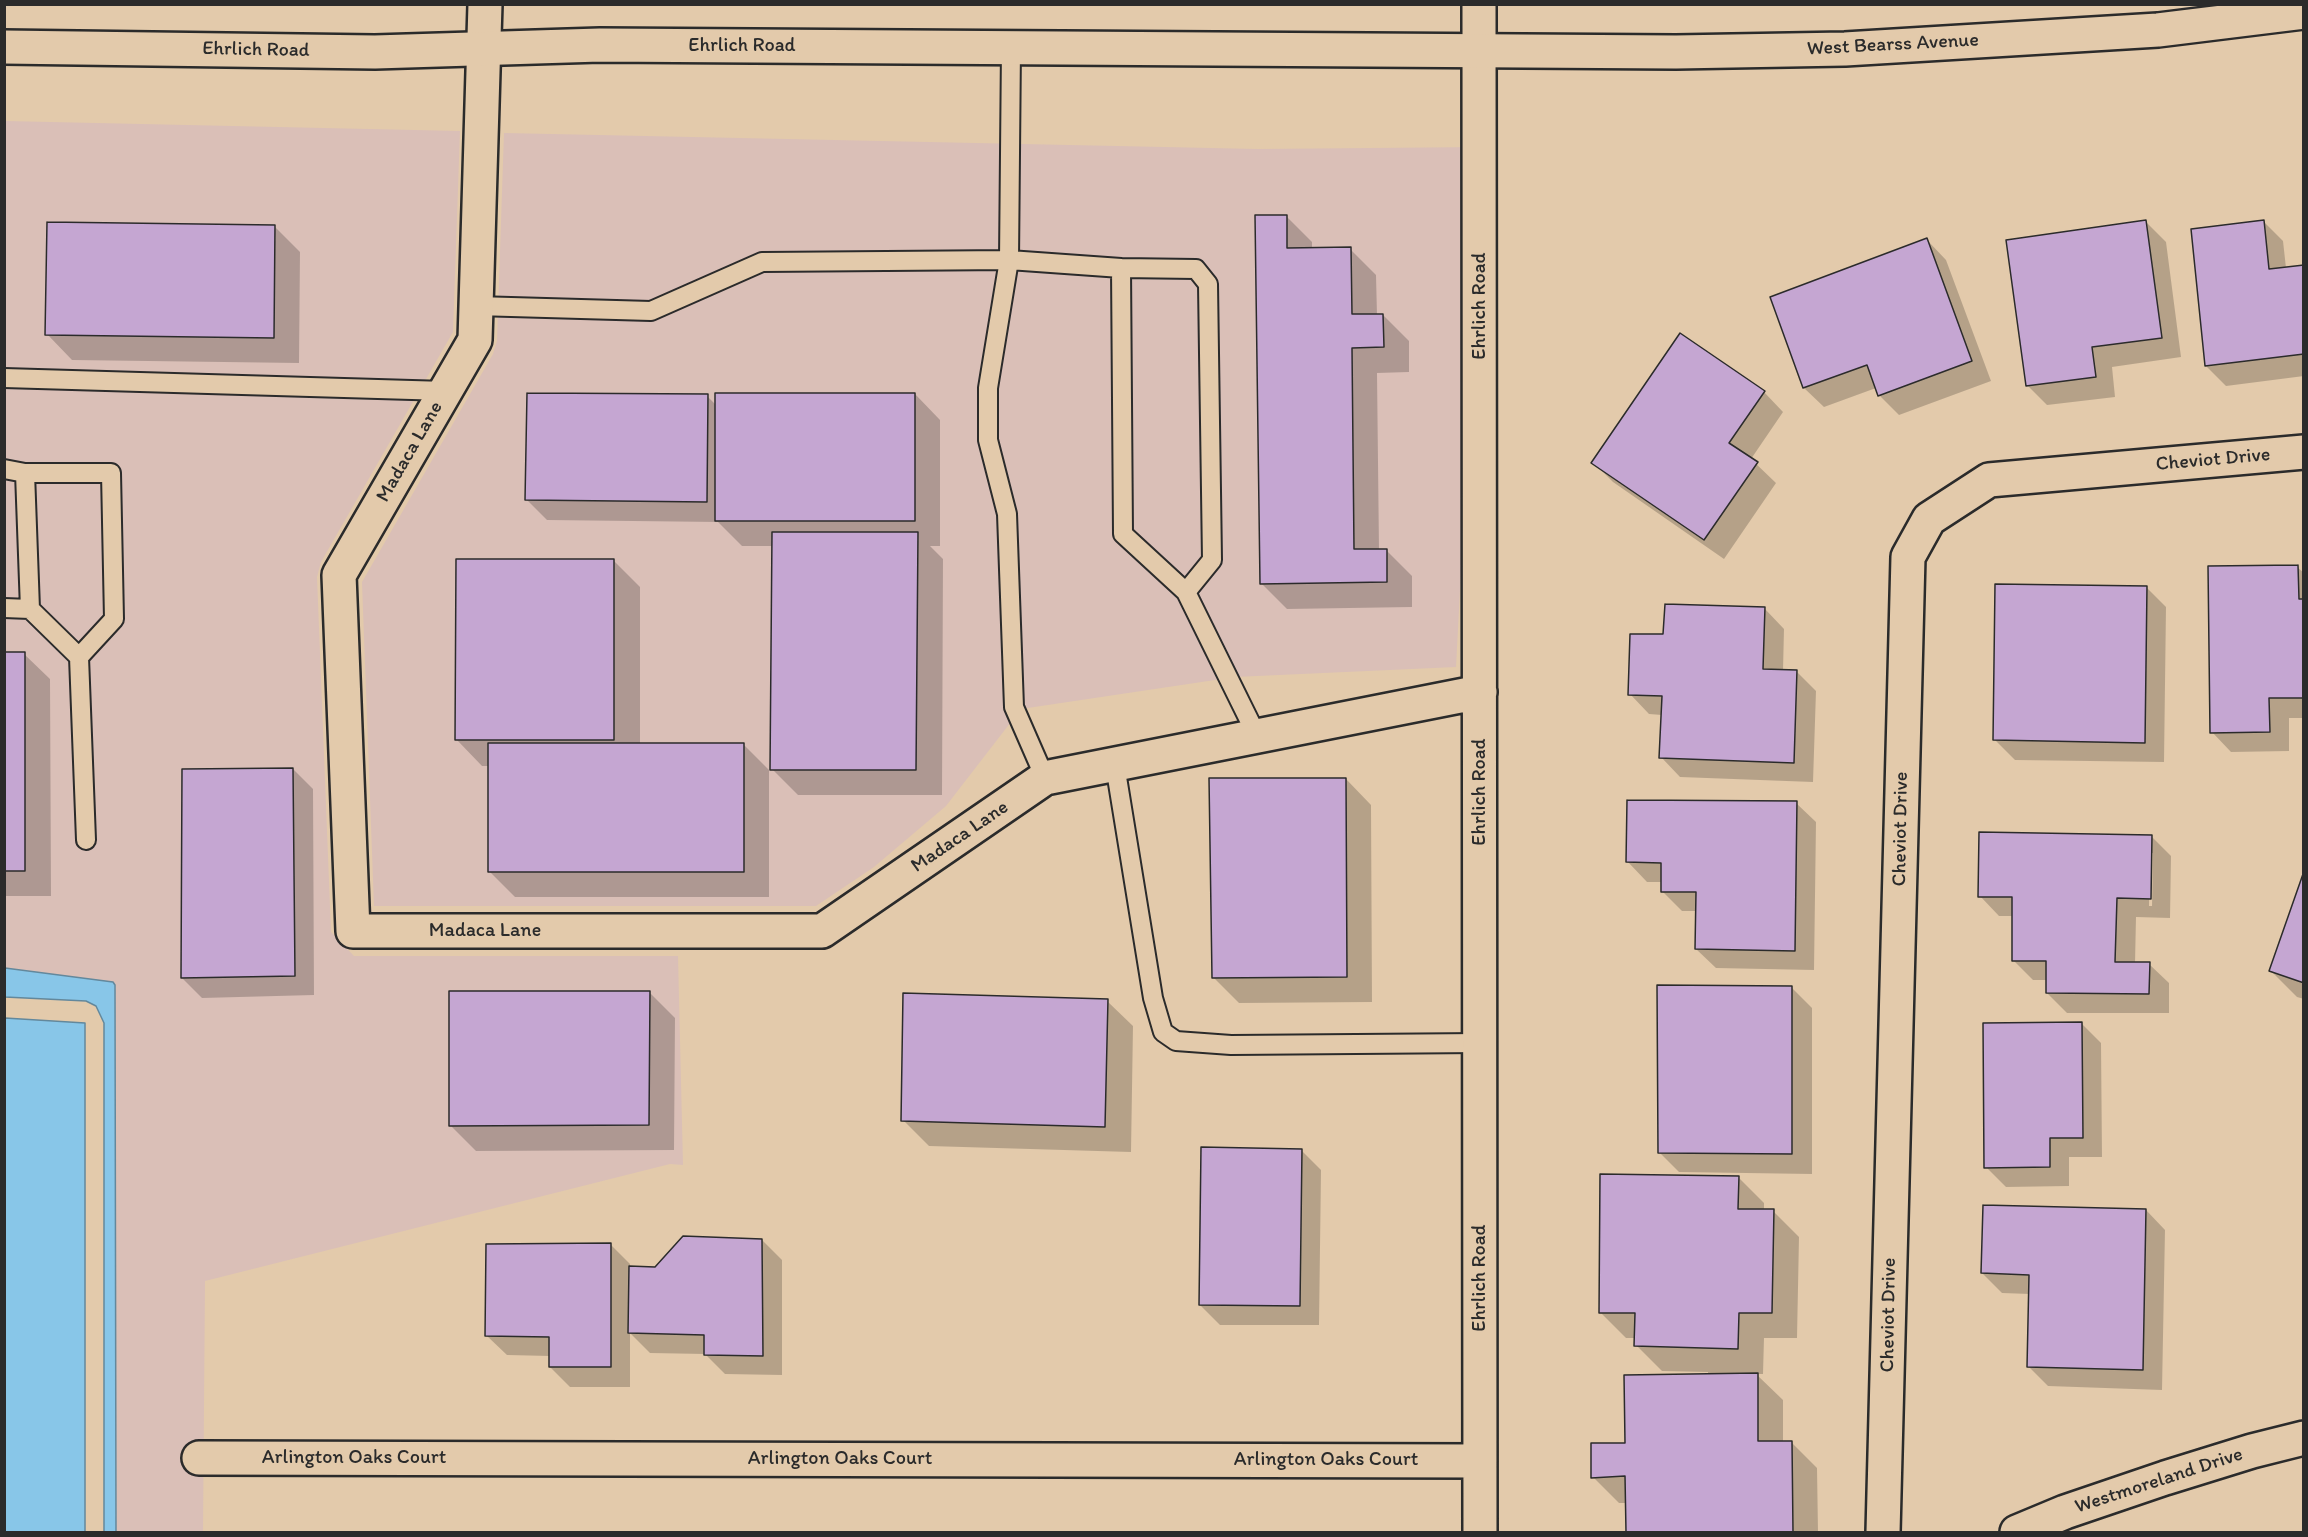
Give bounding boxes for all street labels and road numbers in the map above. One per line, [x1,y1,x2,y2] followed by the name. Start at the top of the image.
[1806,29,1980,61] street label: West Bearss Avenue
[688,34,796,58] street label: Ehrlich Road
[202,37,310,63] street label: Ehrlich Road
[1468,252,1492,360] street label: Ehrlich Road
[372,397,448,507] street label: Madaca Lane
[2155,443,2271,477] street label: Cheviot Drive
[1468,738,1492,846] street label: Ehrlich Road
[1888,771,1914,887] street label: Cheviot Drive
[907,796,1013,878] street label: Madaca Lane
[429,919,541,943] street label: Madaca Lane
[1468,1224,1492,1332] street label: Ehrlich Road
[1876,1257,1902,1373] street label: Cheviot Drive
[2072,1443,2246,1519] street label: Westmoreland Drive
[262,1446,446,1470] street label: Arlington Oaks Court
[748,1447,932,1471] street label: Arlington Oaks Court
[1234,1448,1418,1472] street label: Arlington Oaks Court

